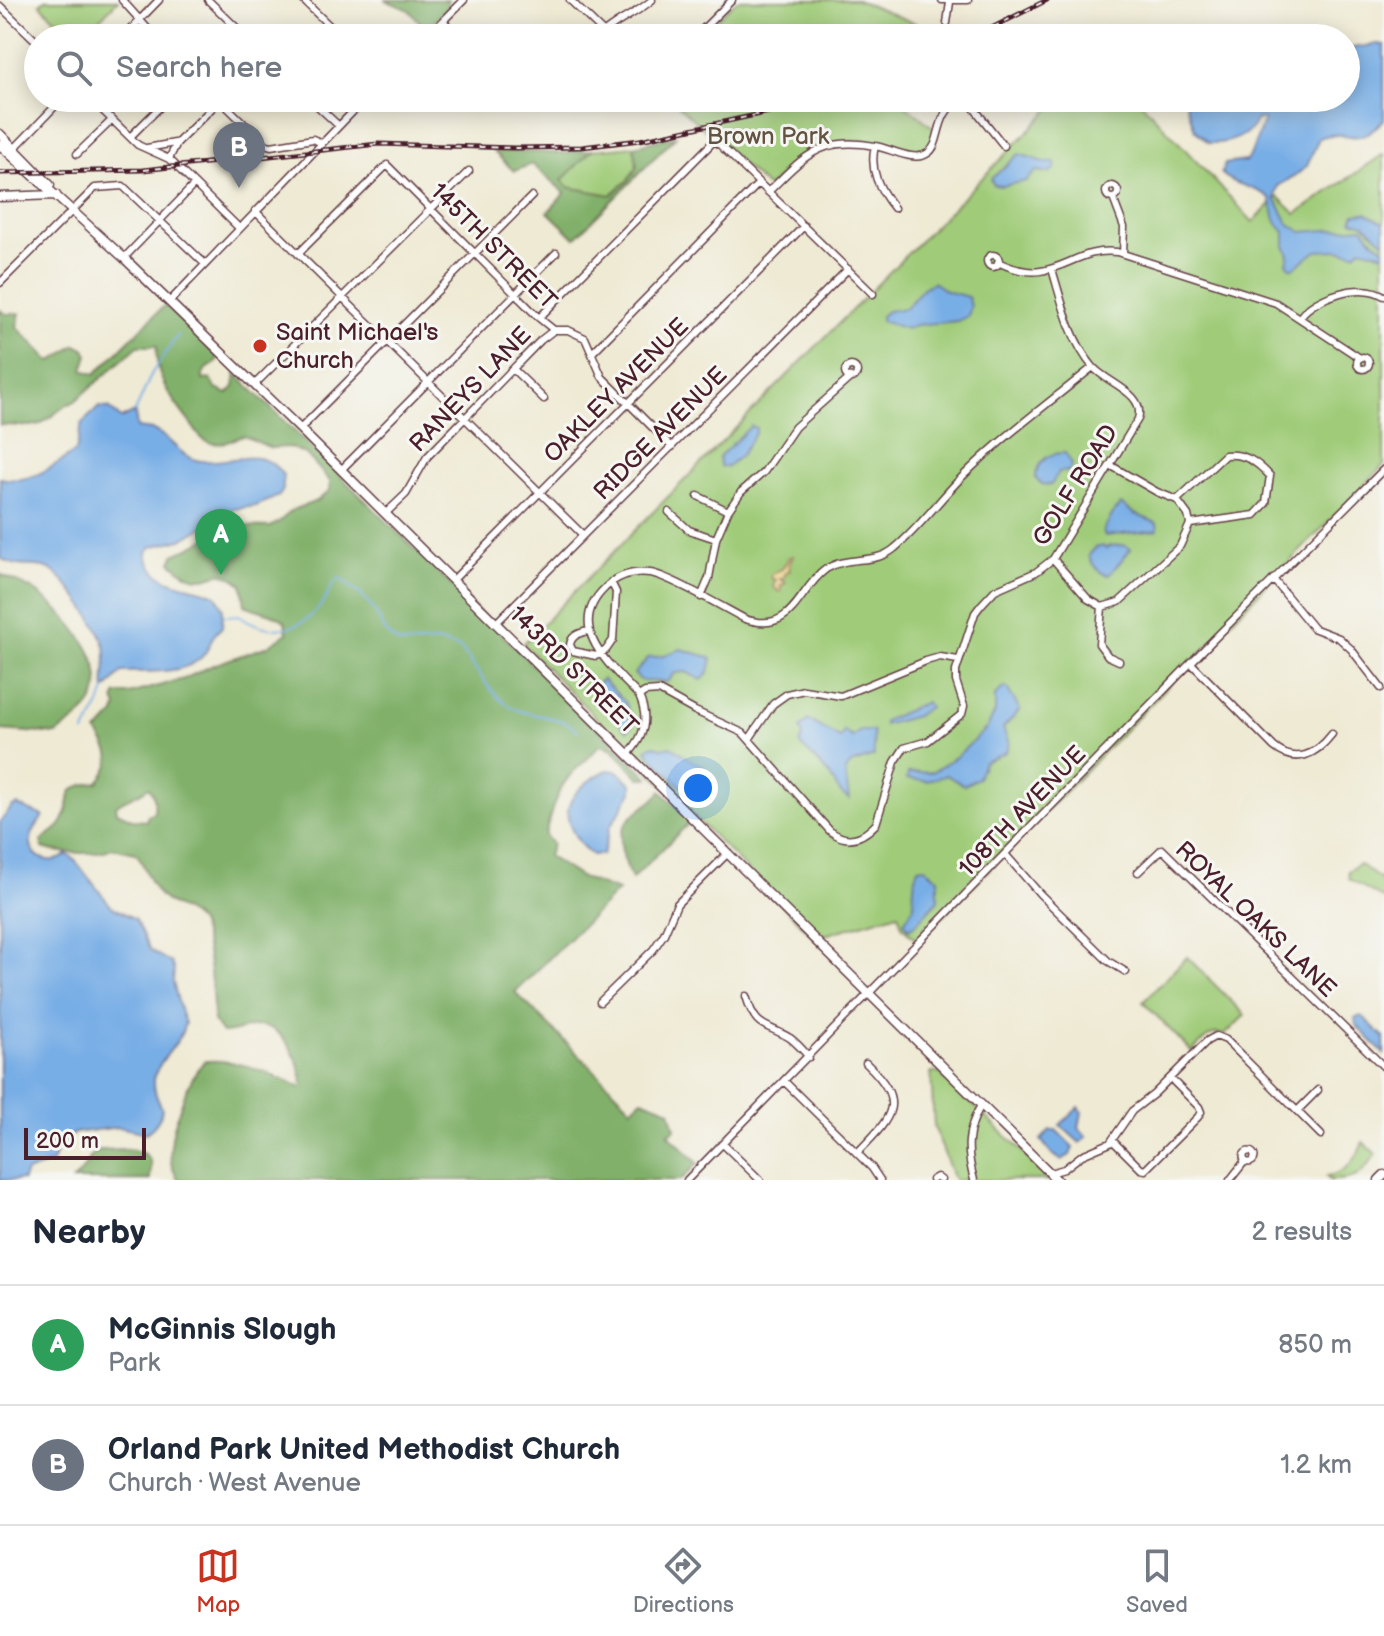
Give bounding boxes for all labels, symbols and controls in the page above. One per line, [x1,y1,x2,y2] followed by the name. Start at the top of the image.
[24,24,1360,112] search box
[52,46,96,90] icon: search
[116,50,282,86] text: Search here
[213,122,265,188] pin: B
[707,122,829,151] park label: Brown Park
[424,177,563,316] street label: 145TH STREET
[538,312,695,469] street label: OAKLEY AVENUE
[276,318,438,375] place label: Saint Michael's Church
[403,321,537,458] street label: RANEYS LANE
[251,337,269,355] marker: Saint Michael's Church
[588,361,733,506] street label: RIDGE AVENUE
[1027,419,1124,551] street label: GOLF ROAD
[195,509,247,575] pin: A
[503,600,645,741] street label: 143RD STREET
[953,740,1092,883] street label: 108TH AVENUE
[678,768,718,808] your location
[1169,835,1342,1004] street label: ROYAL OAKS LANE
[24,1124,146,1160] scale bar
[36,1128,99,1155] text: 200 m
[32,1212,146,1253] text: Nearby
[1252,1217,1352,1248] text: 2 results
[108,1312,336,1348] text: McGinnis Slough
[50,1330,66,1361] text: A
[1278,1330,1352,1361] text: 850 m
[108,1348,160,1379] text: Park
[108,1432,620,1468] text: Orland Park United Methodist Church
[49,1450,67,1481] text: B
[1280,1450,1352,1481] text: 1.2 km
[108,1468,361,1499] text: Church · West Avenue
[196,1544,240,1619] tab: Map
[633,1544,734,1619] tab: Directions
[1126,1544,1188,1619] tab: Saved

